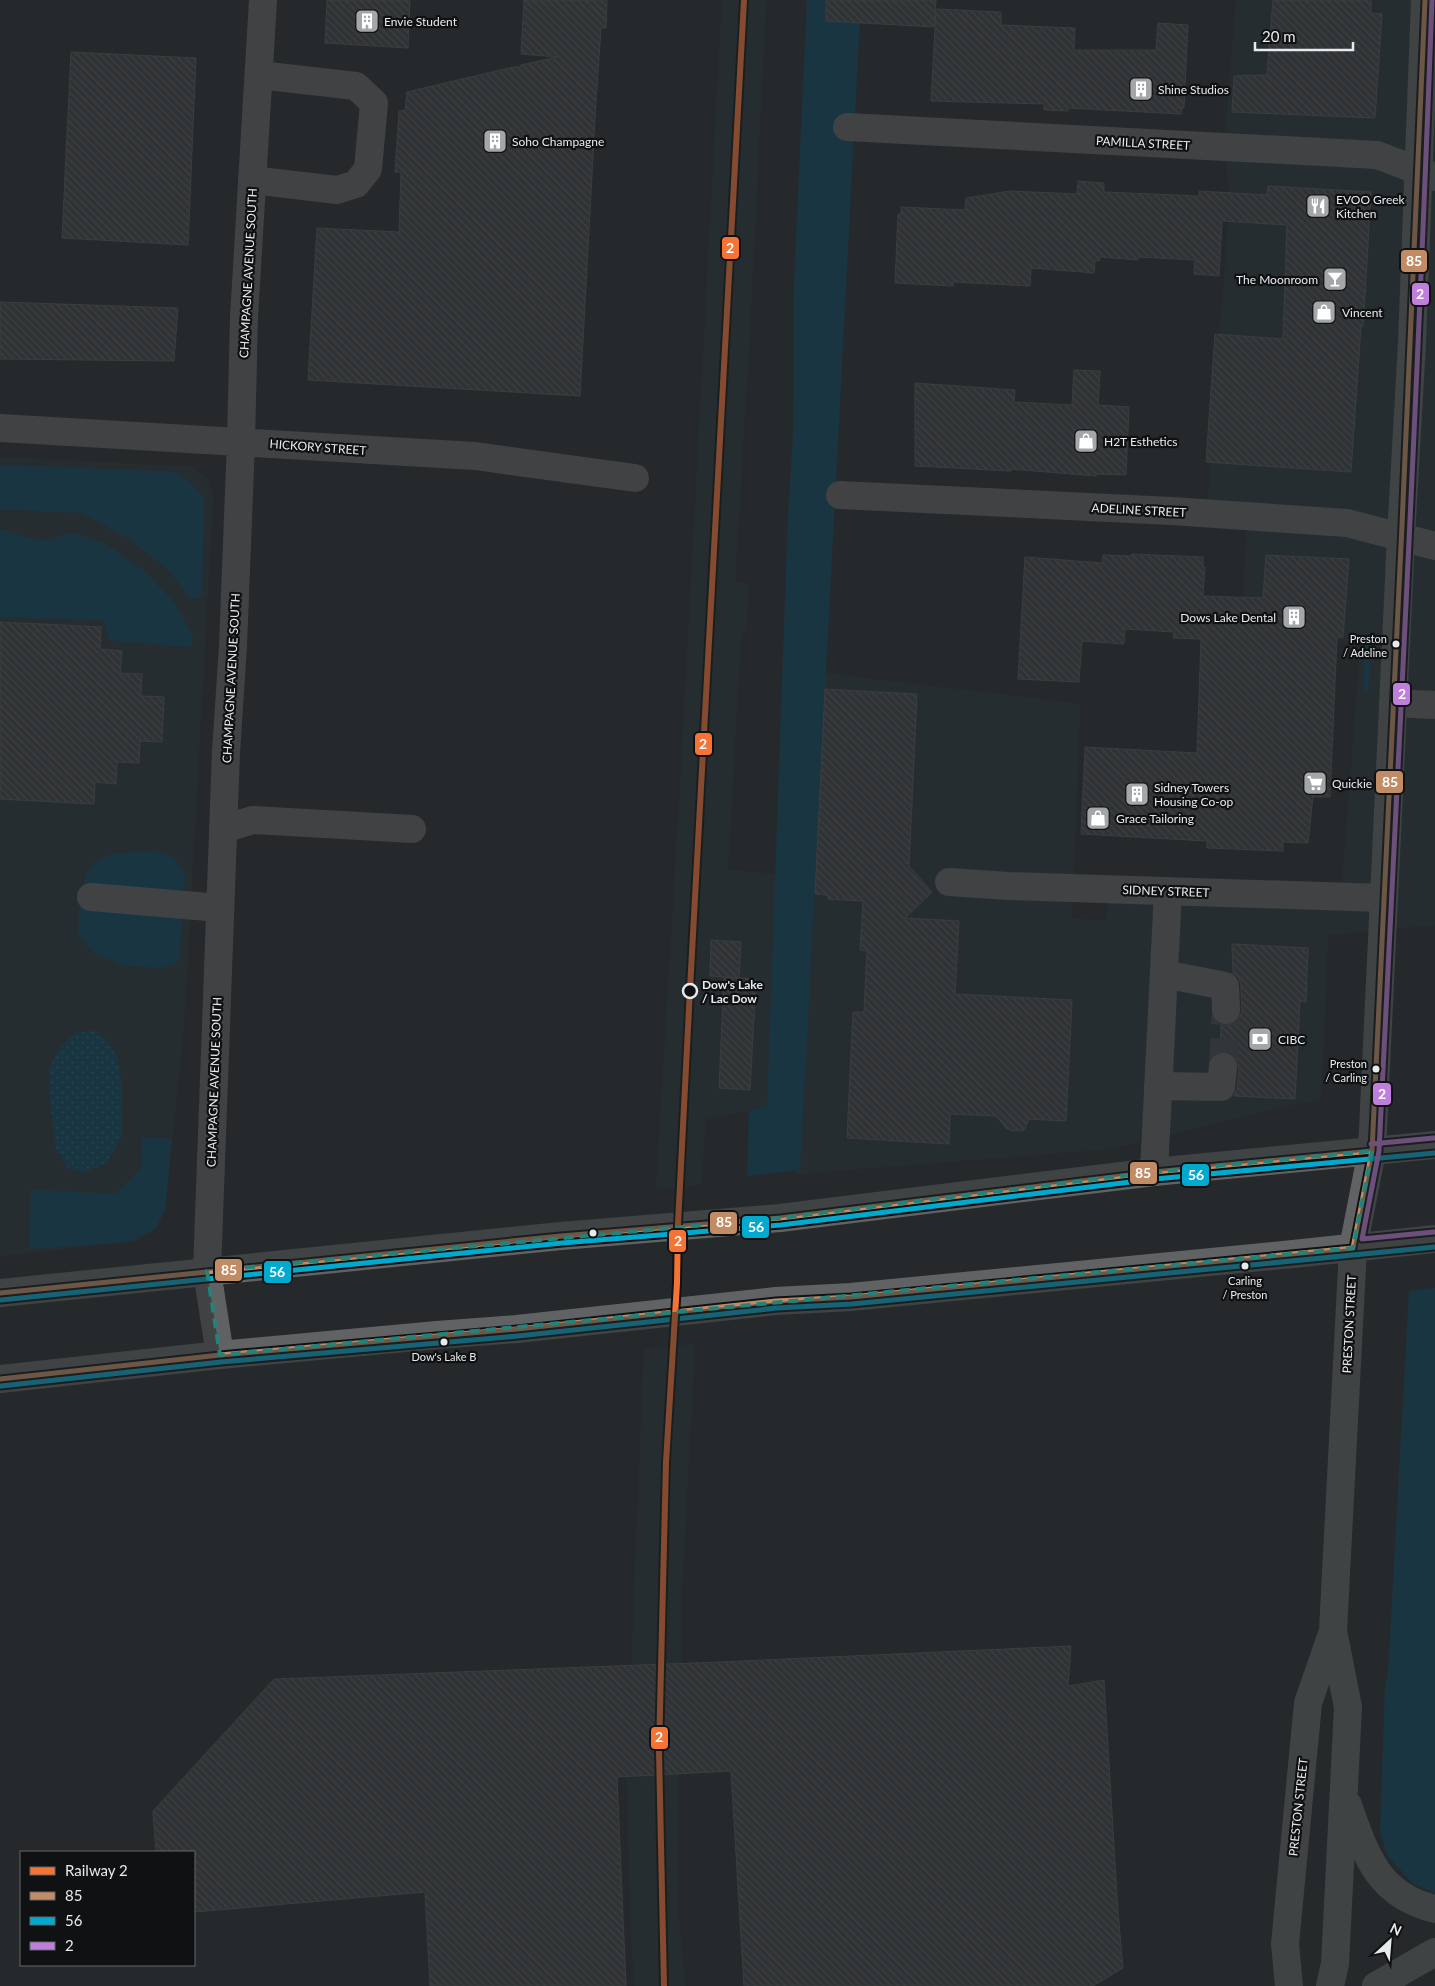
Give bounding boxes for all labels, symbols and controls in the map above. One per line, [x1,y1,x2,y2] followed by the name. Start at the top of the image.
[354,8,380,34] building icon: Envie Student
[384,14,458,29] place label: Envie Student
[1255,20,1352,52] scale bar
[1262,27,1296,45] text: 20 m
[1128,76,1154,102] building icon: Shine Studios
[1158,82,1229,97] place label: Shine Studios
[482,128,508,154] building icon: Soho Champagne
[1095,133,1191,153] street label: PAMILLA STREET
[512,134,604,149] place label: Soho Champagne
[236,188,260,358] street label: CHAMPAGNE AVENUE SOUTH
[1336,192,1406,221] place label: EVOO Greek Kitchen
[1305,193,1331,219] restaurant icon: EVOO Greek Kitchen
[721,236,740,260] line badge: 2
[726,239,734,256] text: 2
[1400,249,1428,273] line badge: 85
[1406,252,1422,269] text: 85
[1322,266,1348,292] bar icon: The Moonroom
[1236,272,1318,287] place label: The Moonroom
[1411,282,1430,306] line badge: 2
[1416,285,1424,302] text: 2
[1311,299,1337,325] shop icon: Vincent
[1342,305,1383,320] place label: Vincent
[1073,428,1099,454] shop icon: H2T Esthetics
[1104,434,1178,449] place label: H2T Esthetics
[269,436,367,458] street label: HICKORY STREET
[1091,500,1187,520] street label: ADELINE STREET
[219,593,243,763] street label: CHAMPAGNE AVENUE SOUTH
[1281,604,1307,630] building icon: Dows Lake Dental
[1180,610,1276,625] place label: Dows Lake Dental
[1343,632,1387,659] place label: Preston / Adeline
[1391,639,1401,649] marker: Preston / Adeline
[1392,682,1411,706] line badge: 2
[1398,685,1406,702] text: 2
[694,732,713,756] line badge: 2
[699,735,707,752] text: 2
[1302,770,1328,796] supermarket icon: Quickie
[1375,770,1404,794] line badge: 85
[1382,773,1398,790] text: 85
[1332,776,1372,791] place label: Quickie
[1154,780,1234,809] place label: Sidney Towers Housing Co-op
[1124,781,1150,807] building icon: Sidney Towers Housing Co-op
[1085,805,1111,831] shop icon: Grace Tailoring
[1116,811,1194,826] place label: Grace Tailoring
[1122,882,1210,900] street label: SIDNEY STREET
[702,977,763,1006] place label: Dow's Lake / Lac Dow
[682,983,698,999] marker: Dow's Lake / Lac Dow
[204,997,224,1167] street label: CHAMPAGNE AVENUE SOUTH
[1247,1026,1273,1052] bank icon: CIBC
[1278,1032,1305,1047] place label: CIBC
[1325,1057,1367,1084] place label: Preston / Carling
[1371,1064,1381,1074] marker: Preston / Carling
[1372,1082,1392,1106] line badge: 2
[1378,1085,1386,1102] text: 2
[1129,1161,1158,1185] line badge: 85
[1181,1163,1210,1187] line badge: 56
[1135,1164,1151,1181] text: 85
[1188,1166,1204,1183] text: 56
[709,1211,738,1235] line badge: 85
[716,1213,732,1230] text: 85
[741,1215,770,1239] line badge: 56
[748,1218,764,1235] text: 56
[588,1228,598,1238] unlabelled marker
[668,1229,687,1253] line badge: 2
[674,1232,682,1249] text: 2
[214,1258,243,1282] line badge: 85
[263,1260,292,1284] line badge: 56
[221,1261,237,1278] text: 85
[1240,1261,1250,1271] marker: Carling / Preston
[269,1263,285,1280] text: 56
[1223,1274,1267,1301] place label: Carling / Preston
[1339,1274,1359,1374] street label: PRESTON STREET
[439,1337,449,1347] marker: Dow's Lake B
[412,1350,476,1363] place label: Dow's Lake B
[650,1726,669,1750] line badge: 2
[655,1728,663,1745] text: 2
[1285,1757,1311,1857] street label: PRESTON STREET
[20,1851,195,1966] legend
[65,1861,128,1879] text: Railway 2
[65,1886,82,1904] text: 85
[65,1911,83,1929] text: 56
[1365,1916,1415,1966] north arrow
[1387,1919,1404,1939] text: N
[65,1936,74,1954] text: 2

